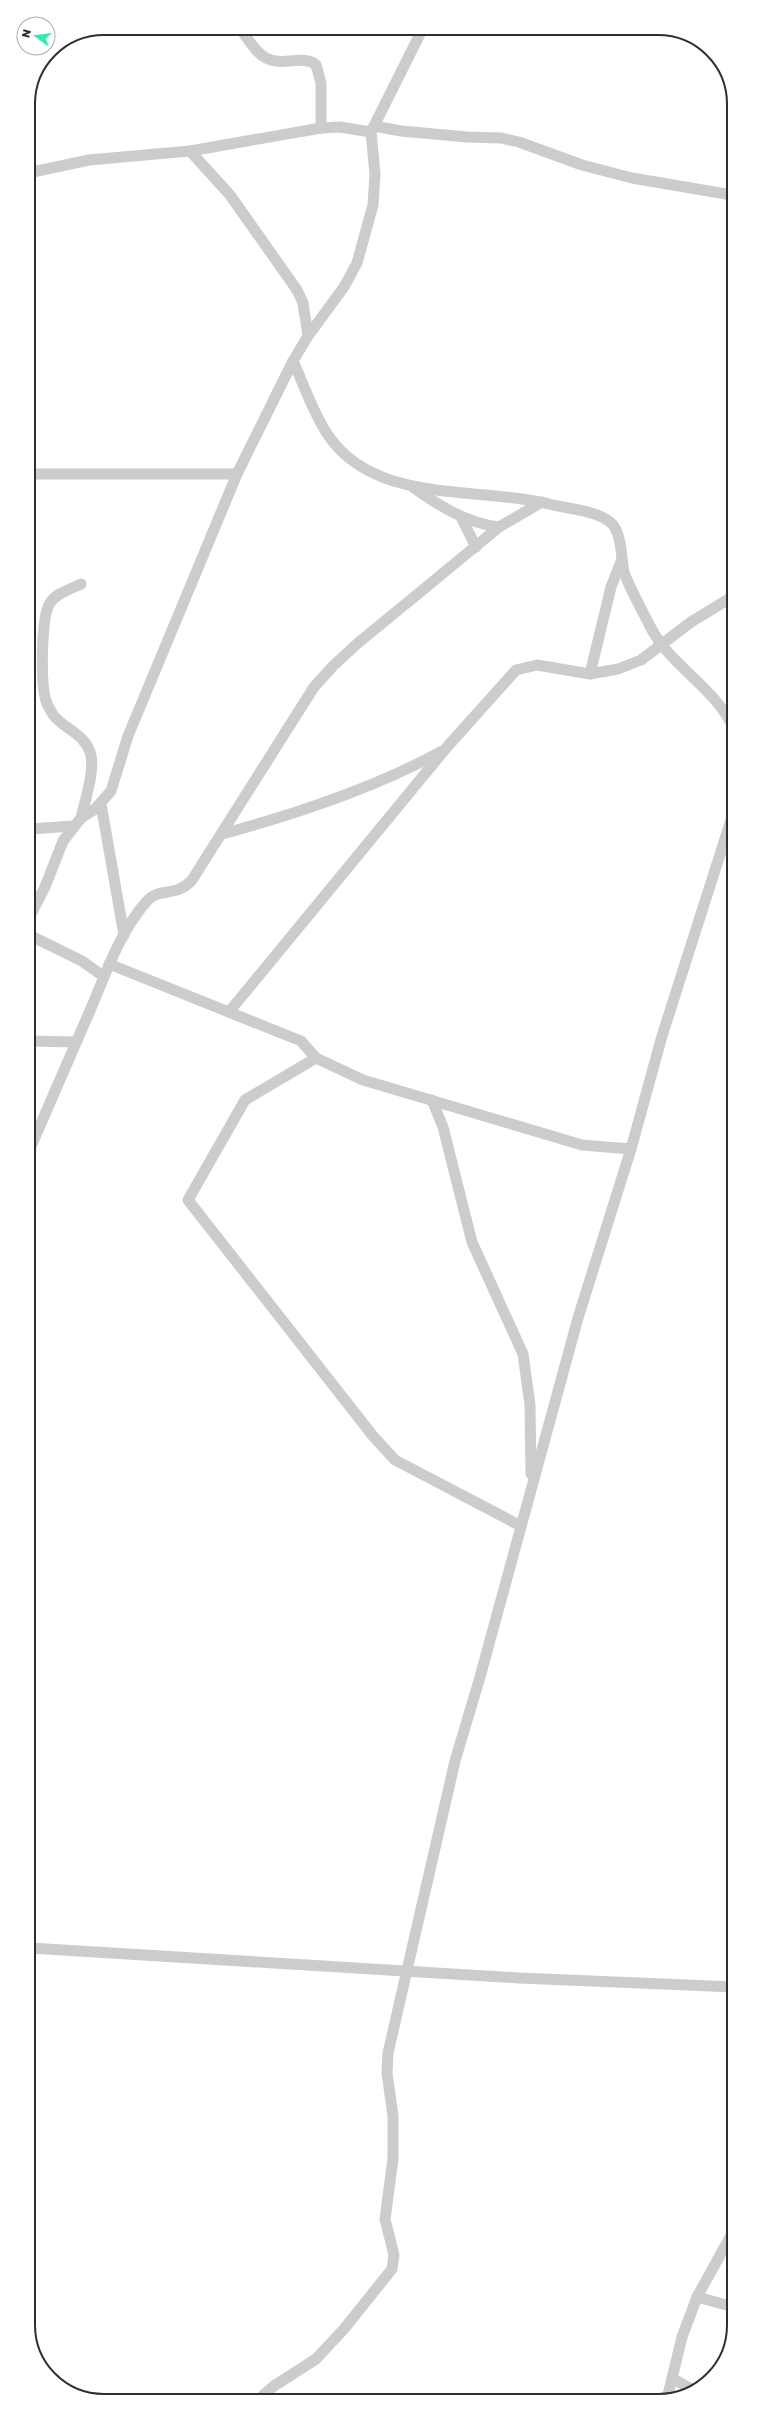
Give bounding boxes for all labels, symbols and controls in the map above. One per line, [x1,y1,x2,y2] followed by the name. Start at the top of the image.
[16,16,56,56] north arrow
[18,28,33,39] text: N

